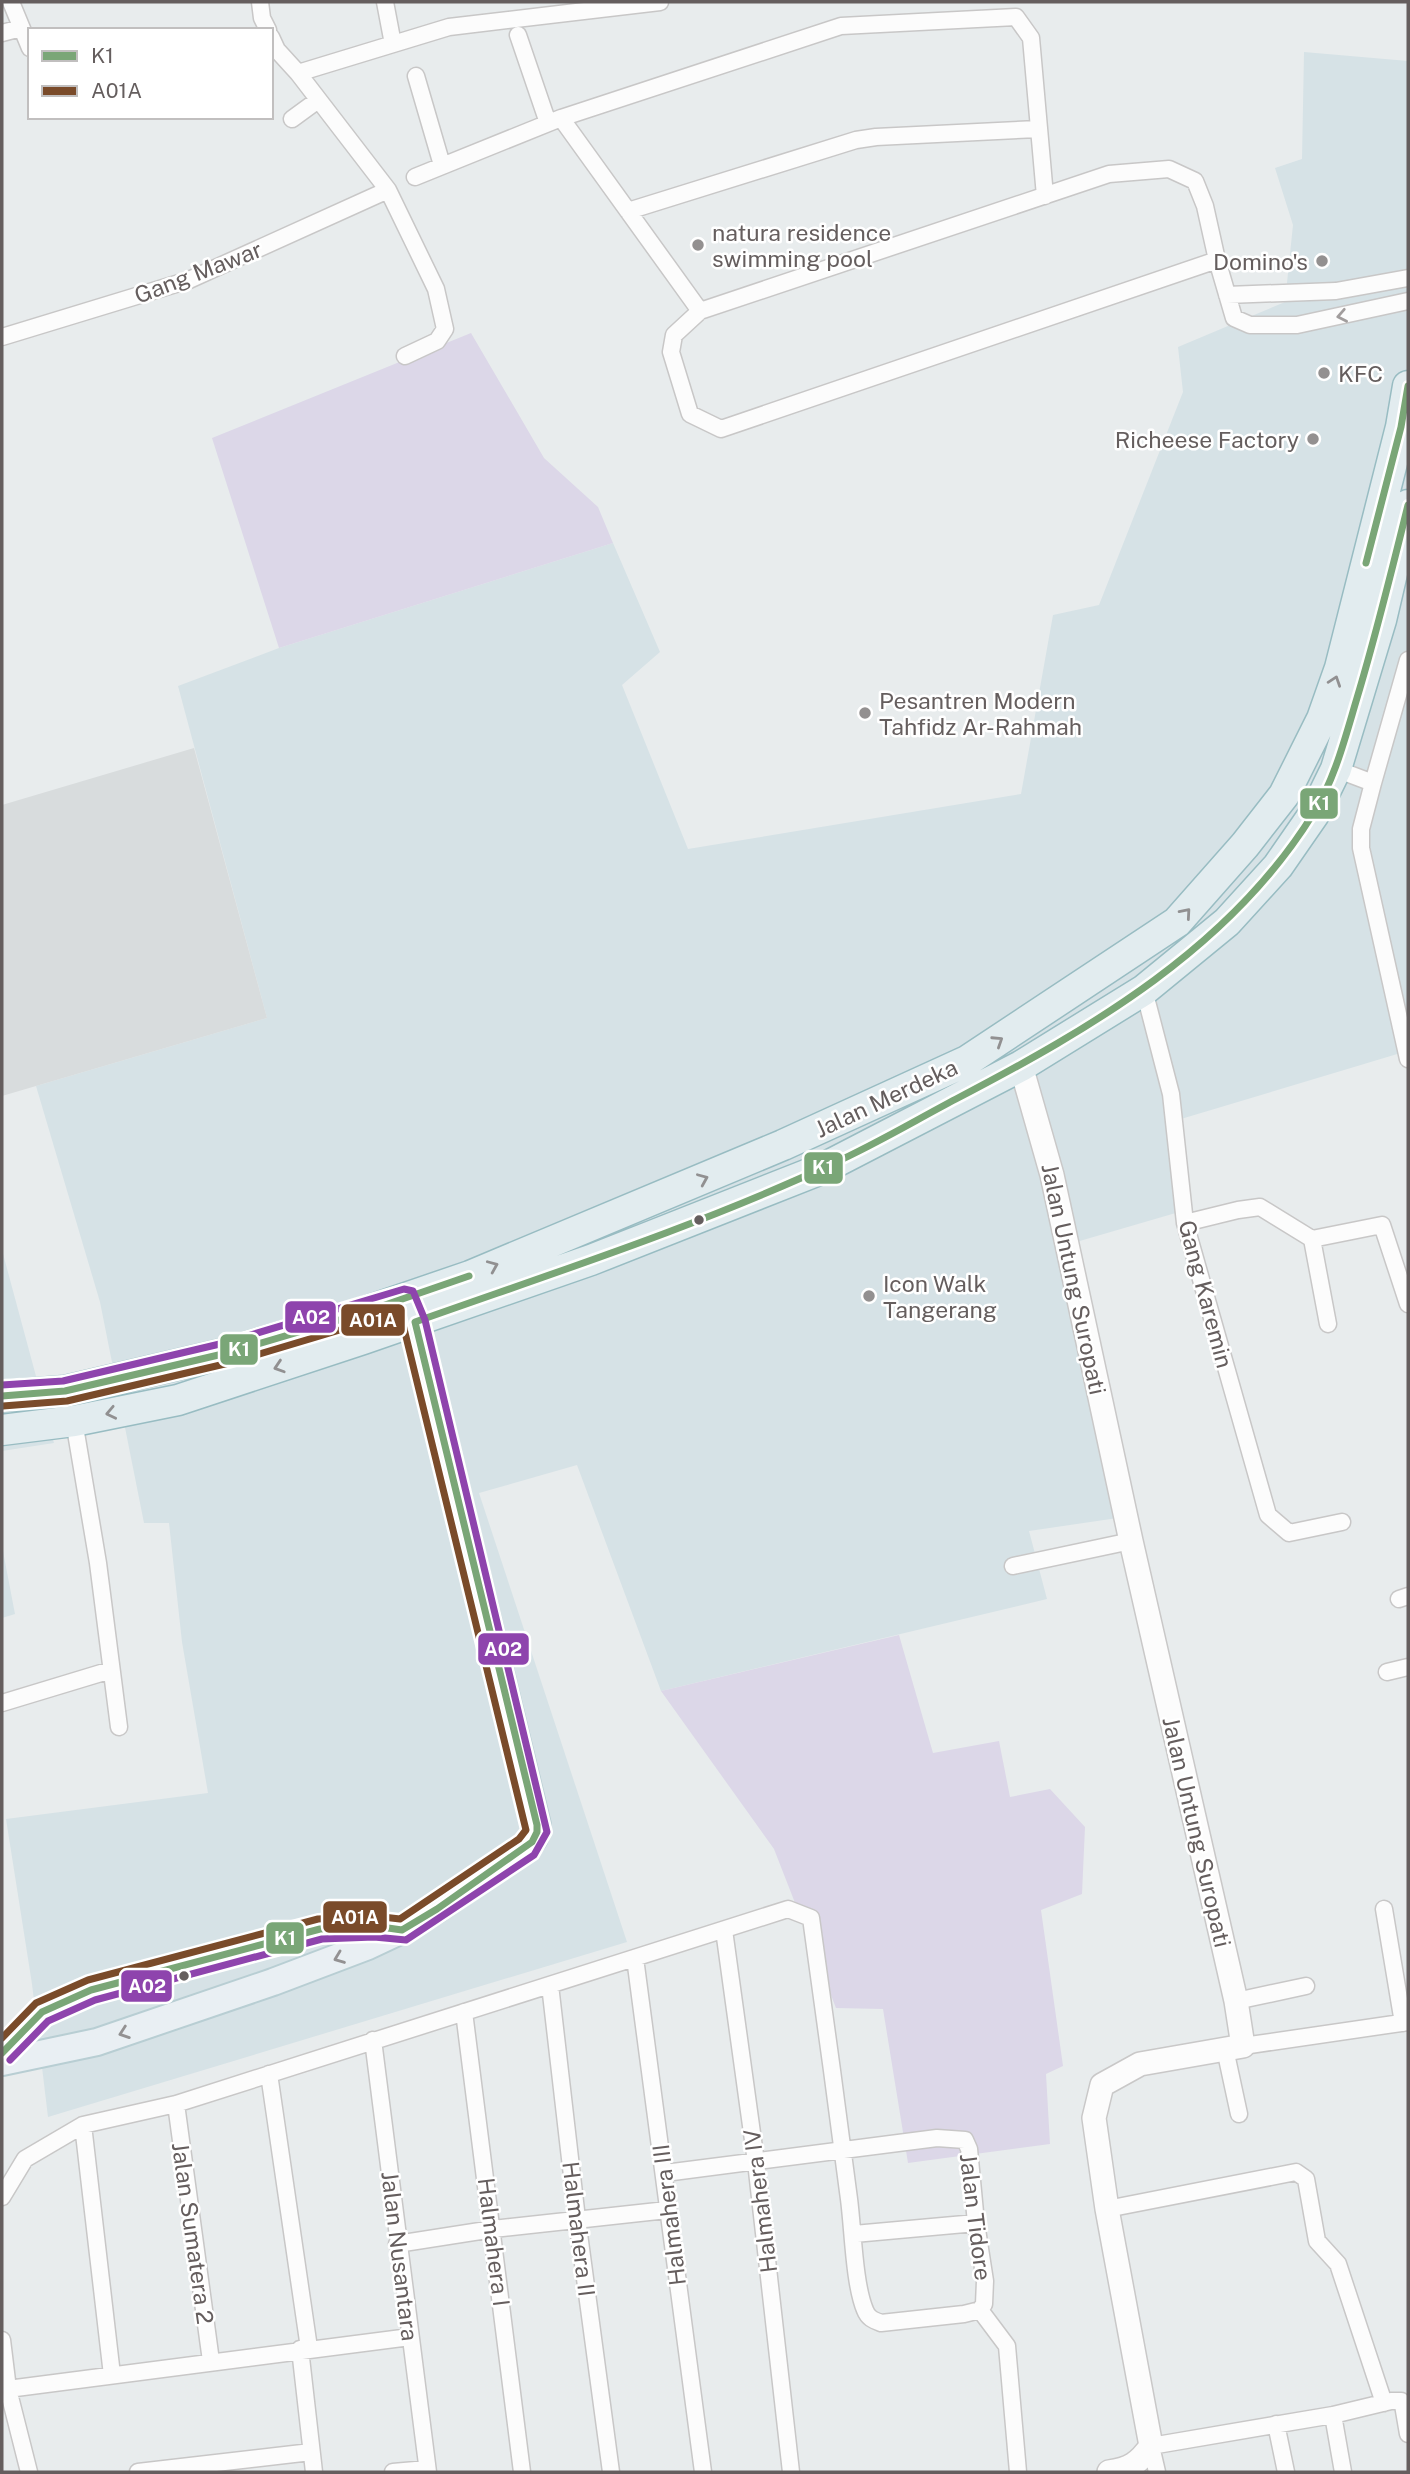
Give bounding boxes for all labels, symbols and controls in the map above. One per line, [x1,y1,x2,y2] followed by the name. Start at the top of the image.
[28,28,273,119] legend
[91,43,114,68] text: K1
[91,78,142,103] text: A01A
[712,219,891,272] place label: natura residence swimming pool
[130,235,266,309] street label: Gang Mawar
[690,237,706,253] marker: natura residence swimming pool
[1213,248,1308,275] place label: Domino's
[1314,253,1330,269] marker: Domino's
[1336,308,1348,323] one-way arrow
[1338,360,1383,387] place label: KFC
[1316,365,1332,381] marker: KFC
[1115,426,1299,453] place label: Richeese Factory
[1305,431,1321,447] marker: Richeese Factory
[1327,675,1341,687] one-way arrow
[879,687,1082,740] place label: Pesantren Modern Tahfidz Ar-Rahmah
[857,705,873,721] marker: Pesantren Modern Tahfidz Ar-Rahmah
[1299,787,1339,820] line badge: K1
[1308,792,1330,814] text: K1
[1177,908,1190,921] one-way arrow
[990,1037,1003,1049] one-way arrow
[810,1053,962,1143] street label: Jalan Merdeka
[803,1151,844,1185] line badge: K1
[812,1156,834,1178] text: K1
[1036,1161,1112,1397] street label: Jalan Untung Suropati
[697,1173,709,1187] one-way arrow
[692,1213,706,1227] unlabelled marker
[1173,1217,1239,1371] street label: Gang Karemin
[486,1260,499,1274] one-way arrow
[883,1270,997,1323] place label: Icon Walk Tangerang
[861,1288,877,1304] marker: Icon Walk Tangerang
[284,1300,337,1334] line badge: A02
[340,1303,406,1337] line badge: A01A
[292,1306,330,1328] text: A02
[349,1309,397,1331] text: A01A
[219,1333,259,1366] line badge: K1
[228,1338,250,1360] text: K1
[274,1358,286,1373] one-way arrow
[105,1405,117,1420] one-way arrow
[477,1632,530,1666] line badge: A02
[484,1638,522,1660] text: A02
[1157,1714,1237,1950] street label: Jalan Untung Suropati
[322,1900,388,1934] line badge: A01A
[331,1906,379,1928] text: A01A
[265,1921,305,1955] line badge: K1
[274,1927,296,1949] text: K1
[334,1949,346,1963] one-way arrow
[120,1969,173,2003] line badge: A02
[177,1969,191,1983] unlabelled marker
[128,1975,166,1997] text: A02
[119,2025,131,2039] one-way arrow
[738,2127,782,2275] street label: Halmahera IV
[167,2140,219,2326] street label: Jalan Sumatera 2
[647,2143,691,2287] street label: Halmahera III
[955,2152,997,2282] street label: Jalan Tidore
[557,2160,601,2298] street label: Halmahera II
[376,2170,424,2342] street label: Jalan Nusantara
[473,2176,515,2308] street label: Halmahera I

